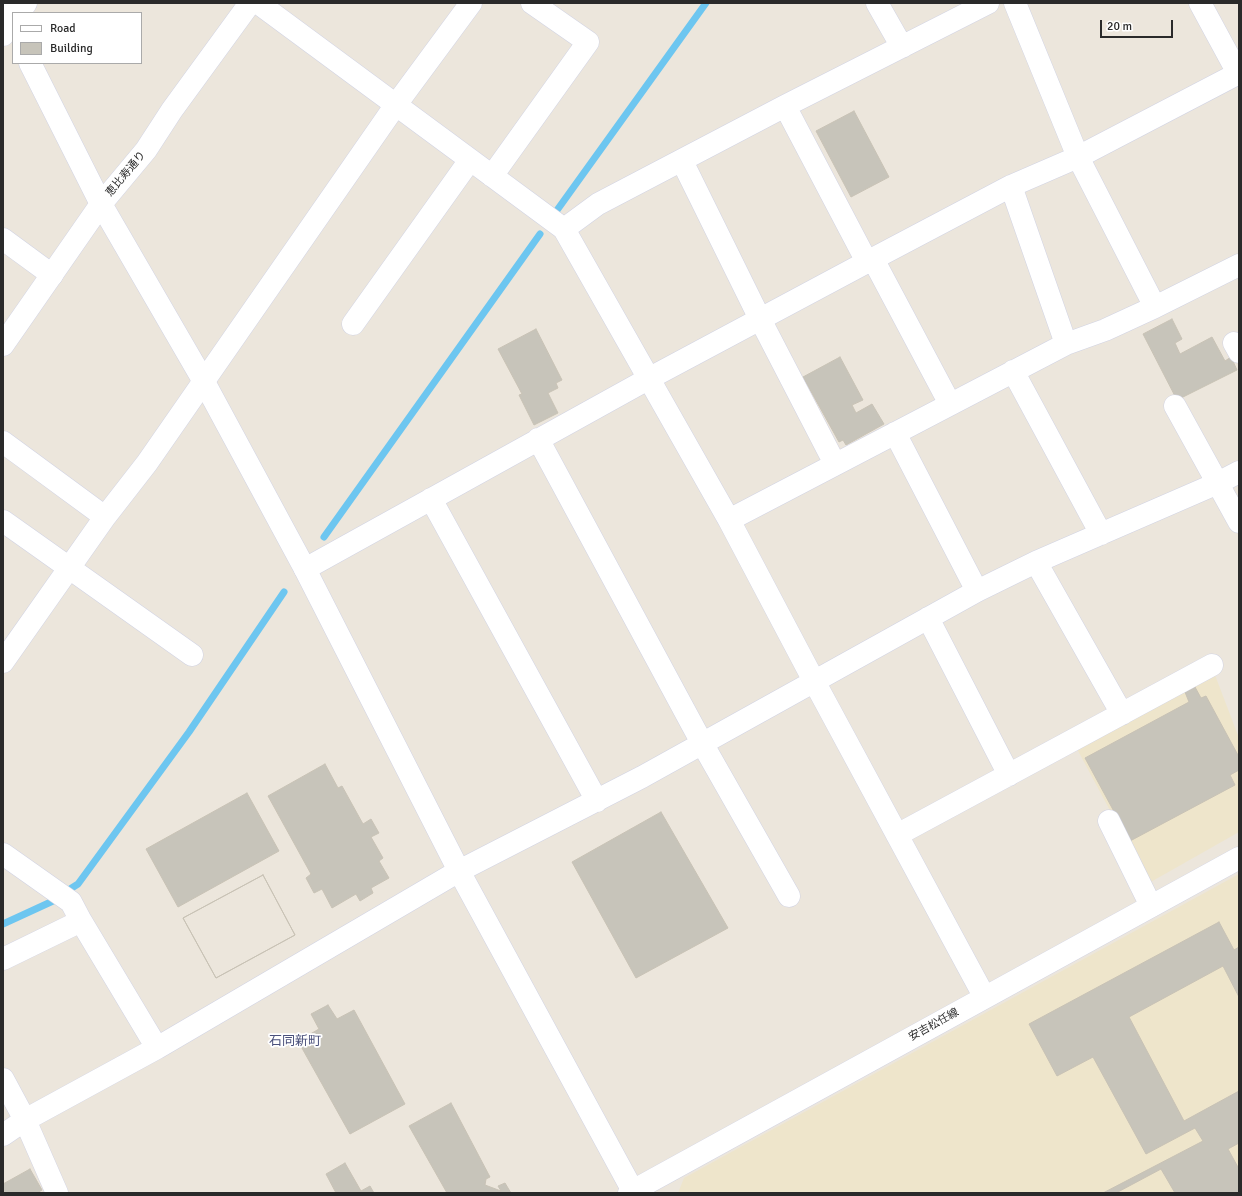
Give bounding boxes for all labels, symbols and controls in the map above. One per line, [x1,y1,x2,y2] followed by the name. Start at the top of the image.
[12,12,142,64] legend
[1102,12,1175,38] scale bar
[1107,19,1132,34] text: 20 m
[50,21,76,36] text: Road
[50,41,93,56] text: Building
[103,149,149,199] street label: 恵比寿通り
[907,1006,961,1044] street label: 安吉松任線
[269,1034,321,1050] district label: 石同新町

